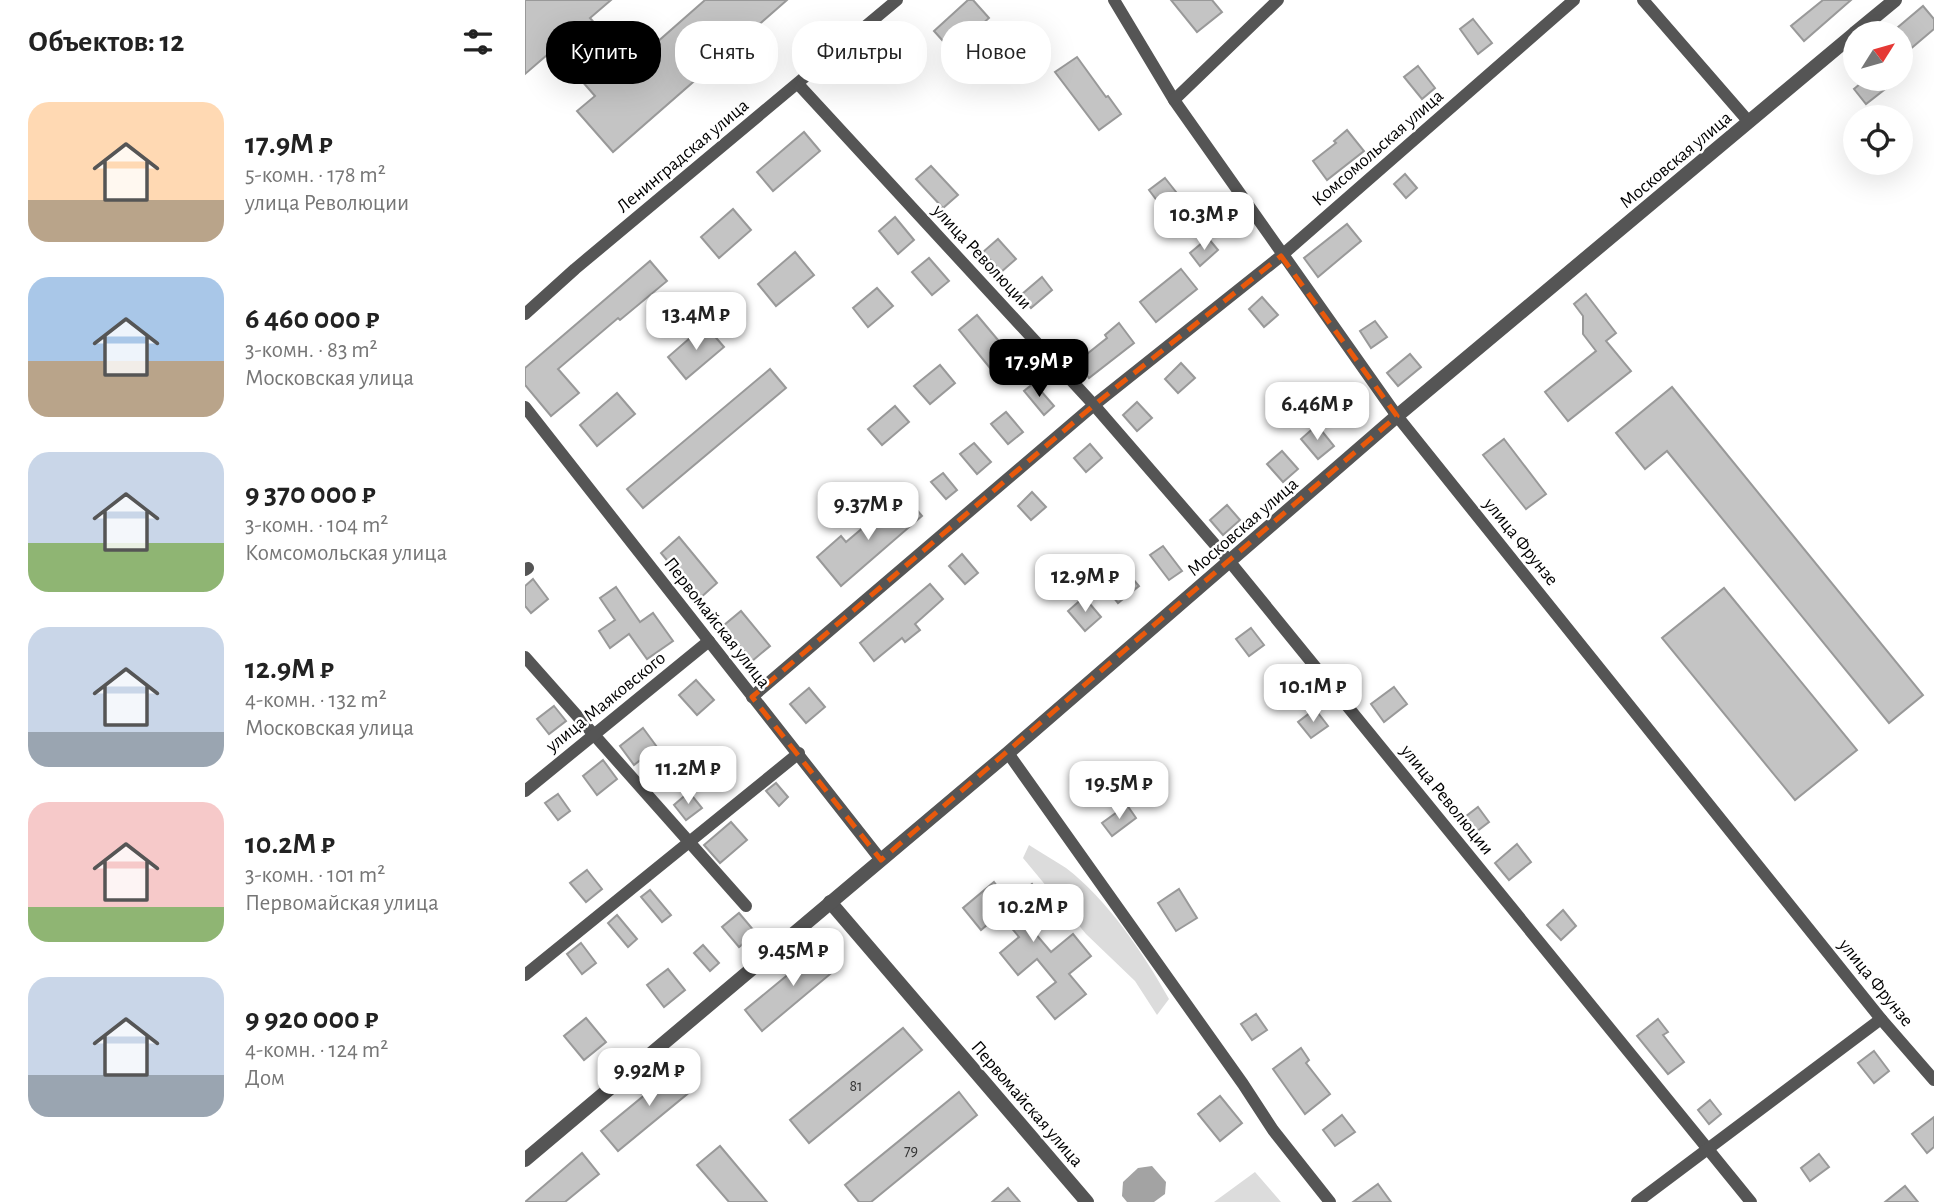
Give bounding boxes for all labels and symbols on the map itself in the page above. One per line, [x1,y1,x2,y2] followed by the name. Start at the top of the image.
[1843,21,1913,91] north arrow
[1309,86,1447,210] street label: Комсомольская улица
[613,95,753,217] street label: Ленинградская улица
[1616,108,1736,212] street label: Московская улица
[1139,192,1269,252] pin: 10.3M ₽
[928,200,1035,313] street label: улица Революции
[631,292,761,352] pin: 13.4M ₽
[974,340,1104,399] pin: 17.9M ₽
[1252,382,1382,442] pin: 6.46M ₽
[1184,474,1302,580] street label: Московская улица
[803,482,933,542] pin: 9.37M ₽
[1479,494,1562,589] street label: улица Фрунзе
[660,554,774,692] street label: Первомайская улица
[1020,554,1150,614] pin: 12.9M ₽
[542,648,669,757] street label: улица Маяковского
[1248,664,1378,724] pin: 10.1M ₽
[1396,740,1497,859] street label: улица Революции
[623,746,753,806] pin: 11.2M ₽
[1054,762,1184,821] pin: 19.5M ₽
[968,884,1098,944] pin: 10.2M ₽
[728,928,858,988] pin: 9.45M ₽
[1834,935,1917,1030] street label: улица Фрунзе
[967,1037,1087,1171] street label: Первомайская улица
[584,1048,714,1108] pin: 9.92M ₽
[849,1078,863,1094] house number: 81
[904,1143,918,1159] house number: 79

